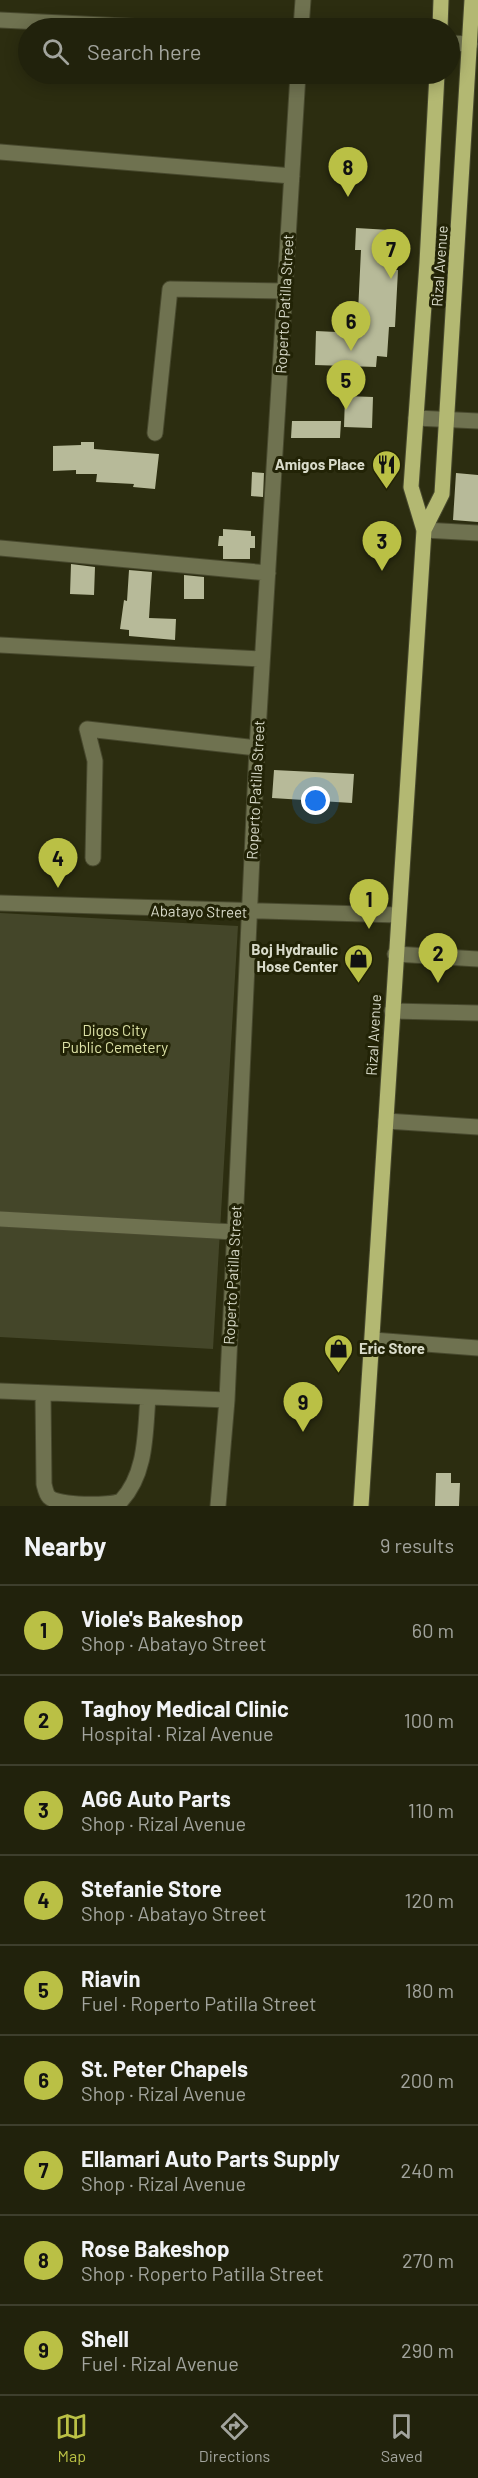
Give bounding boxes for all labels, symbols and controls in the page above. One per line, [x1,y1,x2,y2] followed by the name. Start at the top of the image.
[18,18,460,84] search box
[39,35,72,68] icon: search
[87,38,201,64] text: Search here
[328,148,368,197] pin: 8
[427,225,451,307] street label: Rizal Avenue
[372,230,410,279] pin: 7
[271,234,297,374] street label: Roperto Patilla Street
[332,302,370,351] pin: 6
[326,360,366,410] pin: 5
[370,448,402,490] restaurant icon: Amigos Place
[275,455,365,473] place label: Amigos Place
[362,522,401,571] pin: 3
[242,720,268,860] street label: Roperto Patilla Street
[301,786,330,815] your location
[38,838,78,888] pin: 4
[350,880,388,929] pin: 1
[150,901,248,921] street label: Abatayo Street
[418,934,458,983] pin: 2
[251,940,338,975] place label: Boj Hydraulic Hose Center
[343,942,375,984] shop icon: Boj Hydraulic Hose Center
[362,994,384,1076] street label: Rizal Avenue
[62,1021,168,1056] park label: Digos City Public Cemetery
[219,1205,245,1345] street label: Roperto Patilla Street
[322,1332,354,1374] shop icon: Eric Store
[359,1339,425,1357] place label: Eric Store
[284,1382,322,1432] pin: 9
[24,1530,106,1561] text: Nearby
[380,1533,454,1557] text: 9 results
[81,1605,243,1631] text: Viole's Bakeshop
[40,1618,47,1642] text: 1
[412,1618,454,1642] text: 60 m
[81,1631,266,1655] text: Shop · Abatayo Street
[81,1695,289,1721] text: Taghoy Medical Clinic
[38,1708,49,1732] text: 2
[404,1708,454,1732] text: 100 m
[81,1721,274,1745] text: Hospital · Rizal Avenue
[81,1785,231,1811] text: AGG Auto Parts
[38,1798,49,1822] text: 3
[408,1798,454,1822] text: 110 m
[81,1811,246,1835] text: Shop · Rizal Avenue
[81,1875,222,1901] text: Stefanie Store
[37,1888,50,1912] text: 4
[404,1888,454,1912] text: 120 m
[81,1901,266,1925] text: Shop · Abatayo Street
[81,1965,141,1991] text: Riavin
[38,1978,49,2002] text: 5
[405,1978,454,2002] text: 180 m
[81,1991,317,2015] text: Fuel · Roperto Patilla Street
[81,2055,248,2081] text: St. Peter Chapels
[38,2068,49,2092] text: 6
[400,2068,454,2092] text: 200 m
[81,2081,246,2105] text: Shop · Rizal Avenue
[81,2145,340,2171] text: Ellamari Auto Parts Supply
[39,2158,48,2182] text: 7
[400,2158,454,2182] text: 240 m
[81,2171,246,2195] text: Shop · Rizal Avenue
[81,2235,230,2261] text: Rose Bakeshop
[38,2248,49,2272] text: 8
[402,2248,454,2272] text: 270 m
[81,2261,324,2285] text: Shop · Roperto Patilla Street
[81,2325,129,2351] text: Shell
[38,2338,49,2362] text: 9
[401,2338,454,2362] text: 290 m
[81,2351,239,2375] text: Fuel · Rizal Avenue
[55,2410,88,2465] tab: Map
[199,2410,270,2465] tab: Directions
[381,2410,423,2465] tab: Saved

